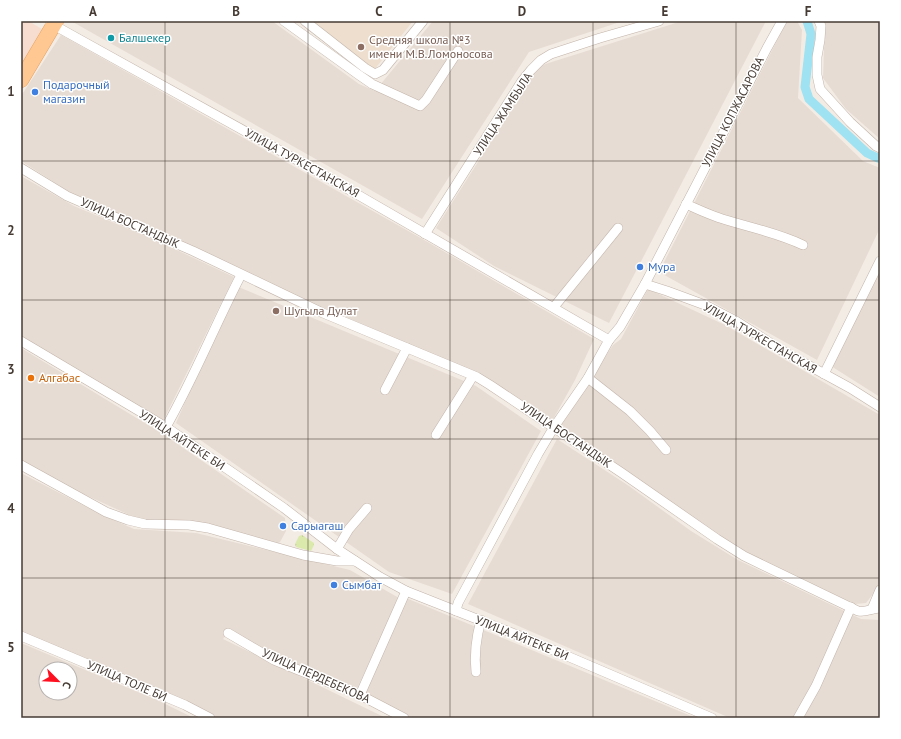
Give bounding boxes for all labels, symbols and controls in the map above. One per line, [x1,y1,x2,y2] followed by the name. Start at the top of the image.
[89,3,97,20] text: A
[232,3,240,20] text: B
[375,3,383,20] text: C
[518,3,526,20] text: D
[662,3,669,20] text: E
[805,3,812,20] text: F
[119,30,171,45] place label: Балшекер
[369,32,493,61] place label: Средняя школа №3 имени М.В.Ломоносова
[106,33,116,43] marker: Балшекер
[356,42,366,52] marker: Средняя школа №3 имени М.В.Ломоносова
[698,54,767,169] street label: УЛИЦА КОПЖАСАРОВА
[470,69,535,158] street label: УЛИЦА ЖАМБЫЛА
[43,77,109,106] place label: Подарочный магазин
[7,83,15,100] text: 1
[30,87,40,97] marker: Подарочный магазин
[242,125,362,200] street label: УЛИЦА ТУРКЕСТАНСКАЯ
[78,194,182,251] street label: УЛИЦА БОСТАНДЫК
[7,222,15,239] text: 2
[648,259,676,274] place label: Мура
[635,262,645,272] marker: Мура
[701,299,820,376] street label: УЛИЦА ТУРКЕСТАНСКАЯ
[284,303,357,318] place label: Шугыла Дулат
[271,306,281,316] marker: Шугыла Дулат
[7,361,15,378] text: 3
[39,370,81,385] place label: Алгабас
[26,373,36,383] marker: Алгабас
[518,398,615,471] street label: УЛИЦА БОСТАНДЫК
[136,406,228,473] street label: УЛИЦА АЙТЕКЕ БИ
[7,500,15,517] text: 4
[291,518,343,533] place label: Сарыагаш
[278,521,288,531] marker: Сарыагаш
[342,577,382,592] place label: Сымбат
[329,580,339,590] marker: Сымбат
[473,612,571,663] street label: УЛИЦА АЙТЕКЕ БИ
[7,639,15,656] text: 5
[260,645,373,706] street label: УЛИЦА ПЕРДЕБЕКОВА
[85,657,170,704] street label: УЛИЦА ТОЛЕ БИ
[38,661,78,701] north arrow
[59,679,75,691] text: С

